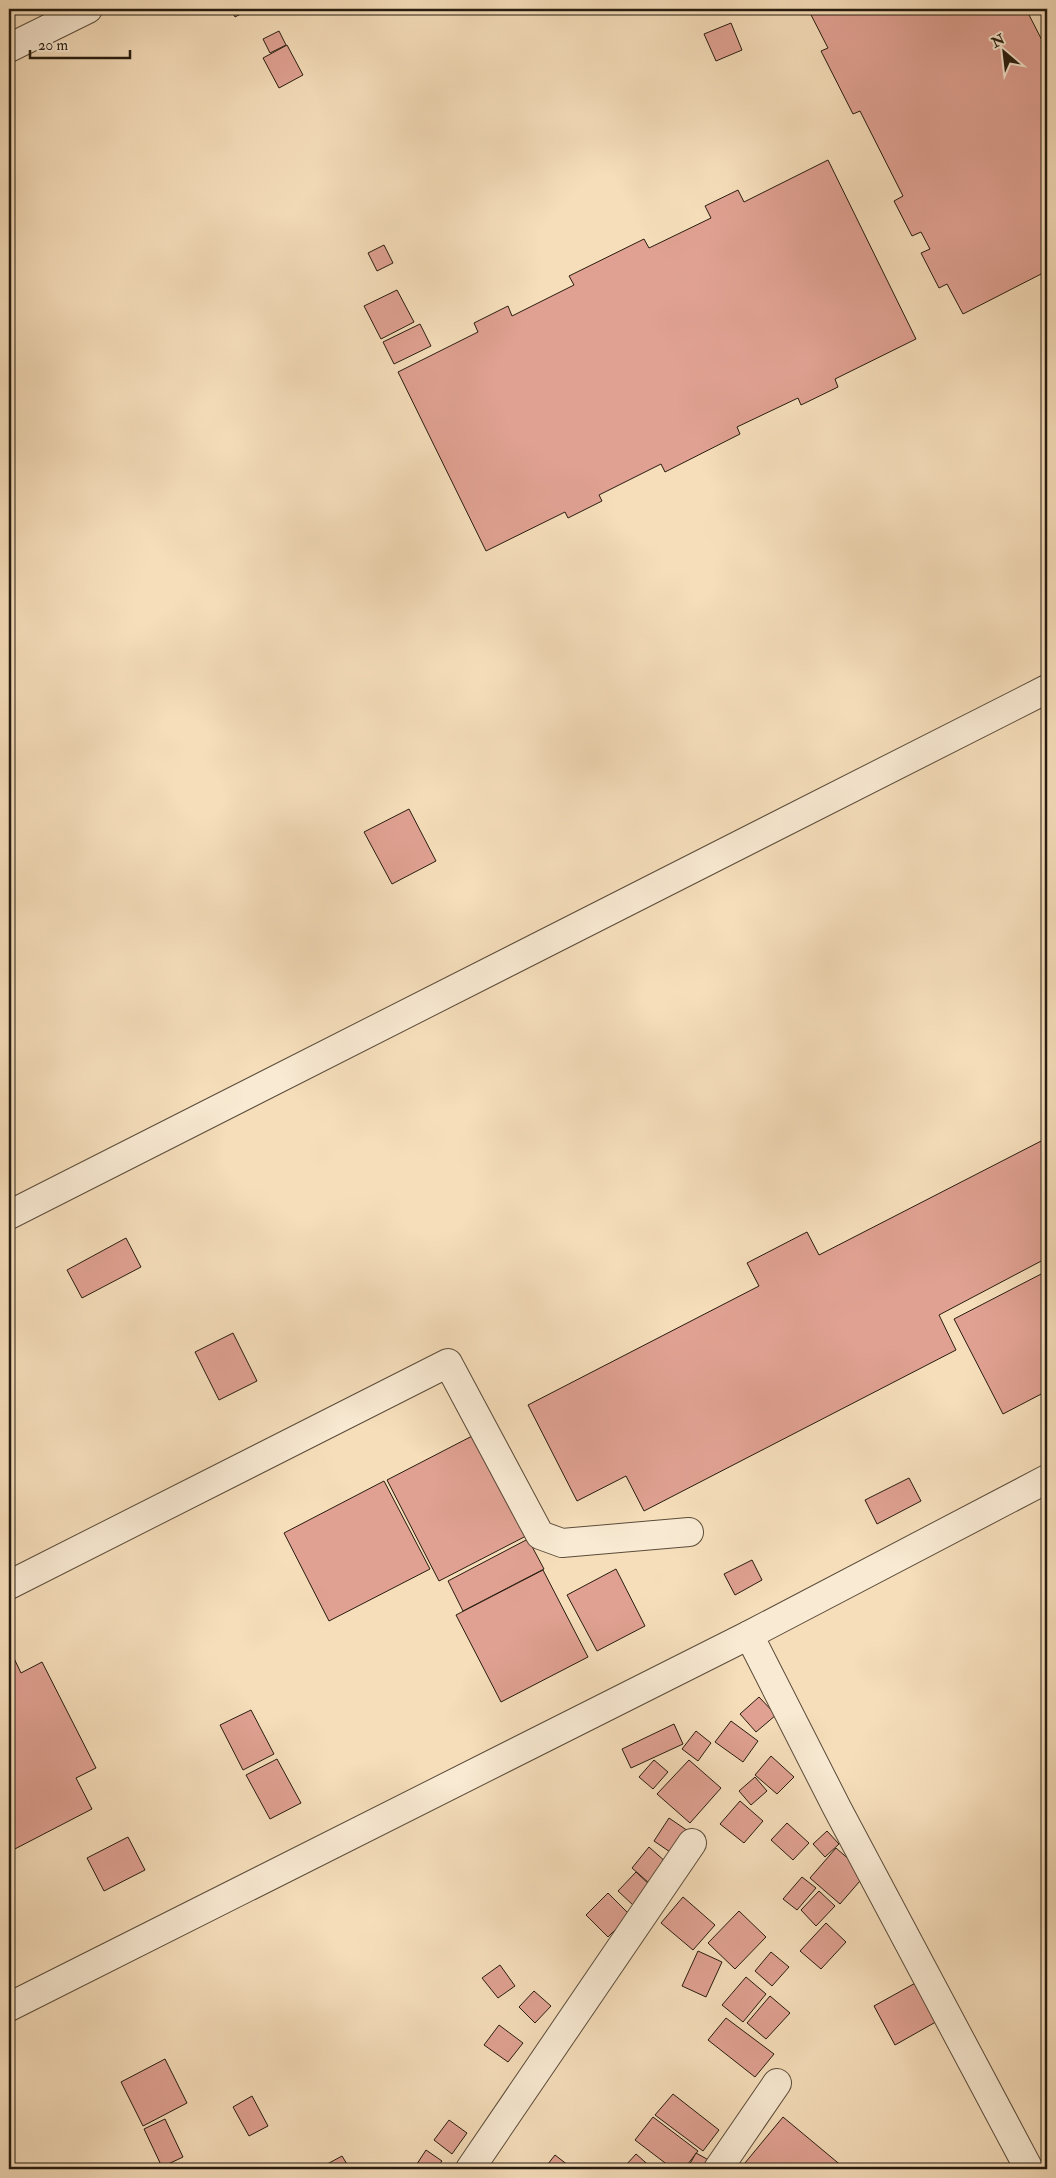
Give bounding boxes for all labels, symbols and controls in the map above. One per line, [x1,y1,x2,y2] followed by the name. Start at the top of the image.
[30,28,130,60] scale bar
[978,28,1028,78] north arrow
[988,30,1008,52] text: N
[38,36,68,55] text: 20 m

